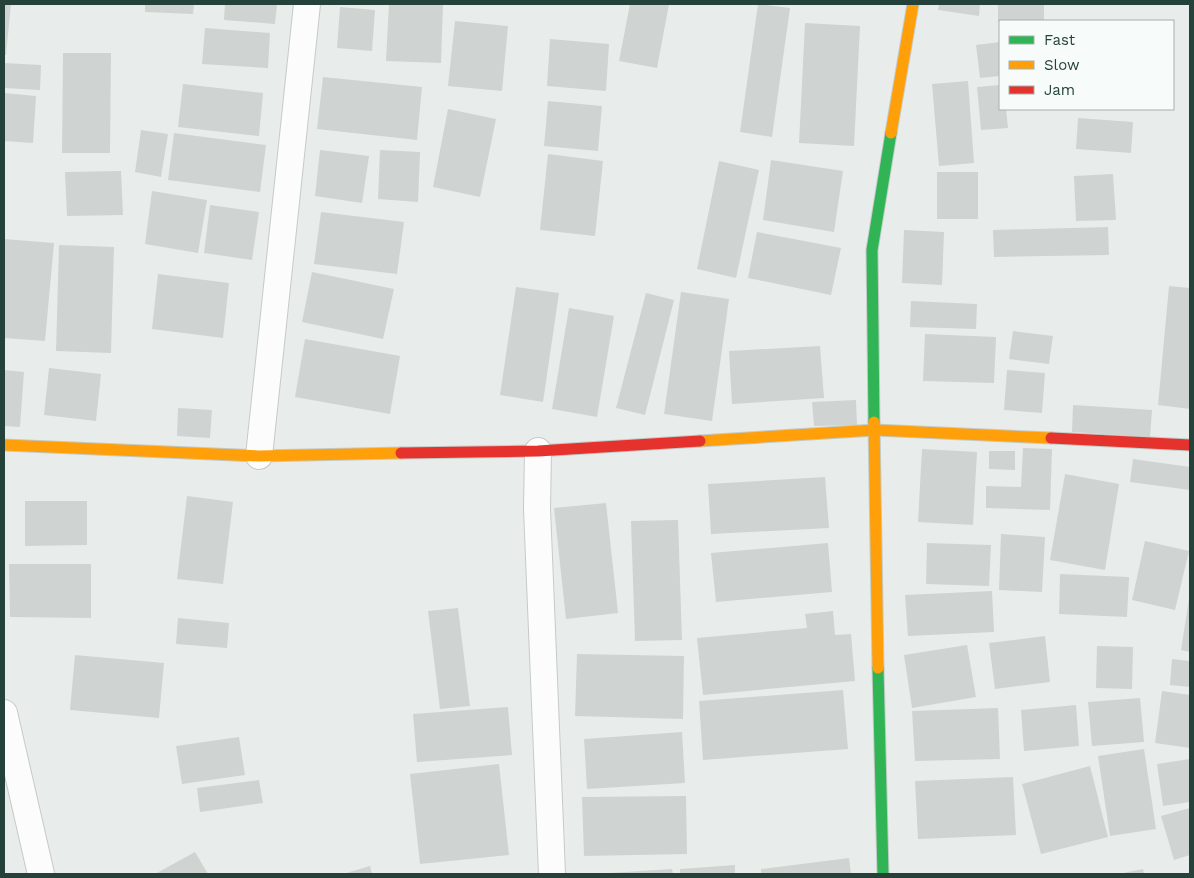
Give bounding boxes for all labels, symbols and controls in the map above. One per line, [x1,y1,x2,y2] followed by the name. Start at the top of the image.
[999,20,1174,110] legend
[1044,31,1076,49] text: Fast
[1044,56,1080,74] text: Slow
[1044,81,1075,99] text: Jam

